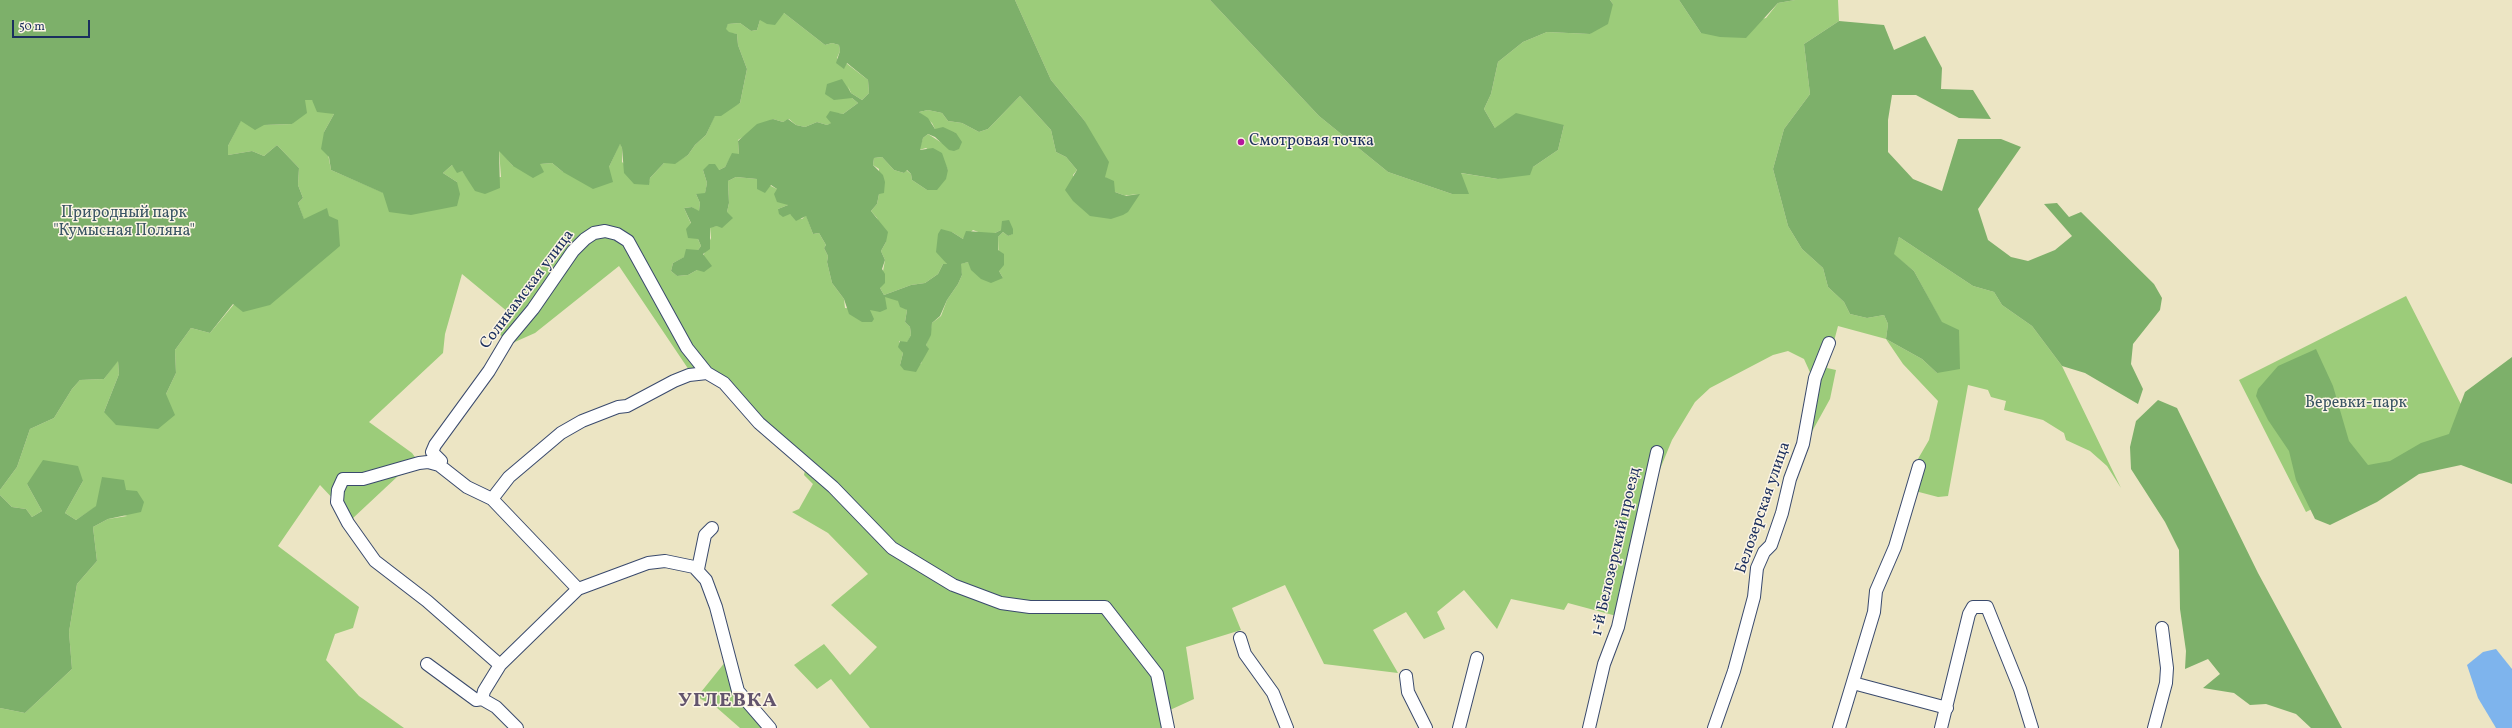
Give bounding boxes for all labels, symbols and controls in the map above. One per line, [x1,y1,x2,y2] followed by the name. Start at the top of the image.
[14,12,92,38] scale bar
[19,19,45,35] text: 50 m
[1249,132,1374,152] place label: Смотровая точка
[1236,137,1246,147] marker: Смотровая точка
[53,204,195,242] park label: Природный парк "Кумысная Поляна"
[477,226,579,354] street label: Соликамская улица
[2305,394,2407,414] park label: Веревки-парк
[1732,440,1796,576] street label: Белозерская улица
[1588,466,1646,638] street label: 1-й Белозерский проезд
[678,690,778,714] district label: УГЛЕВКА

